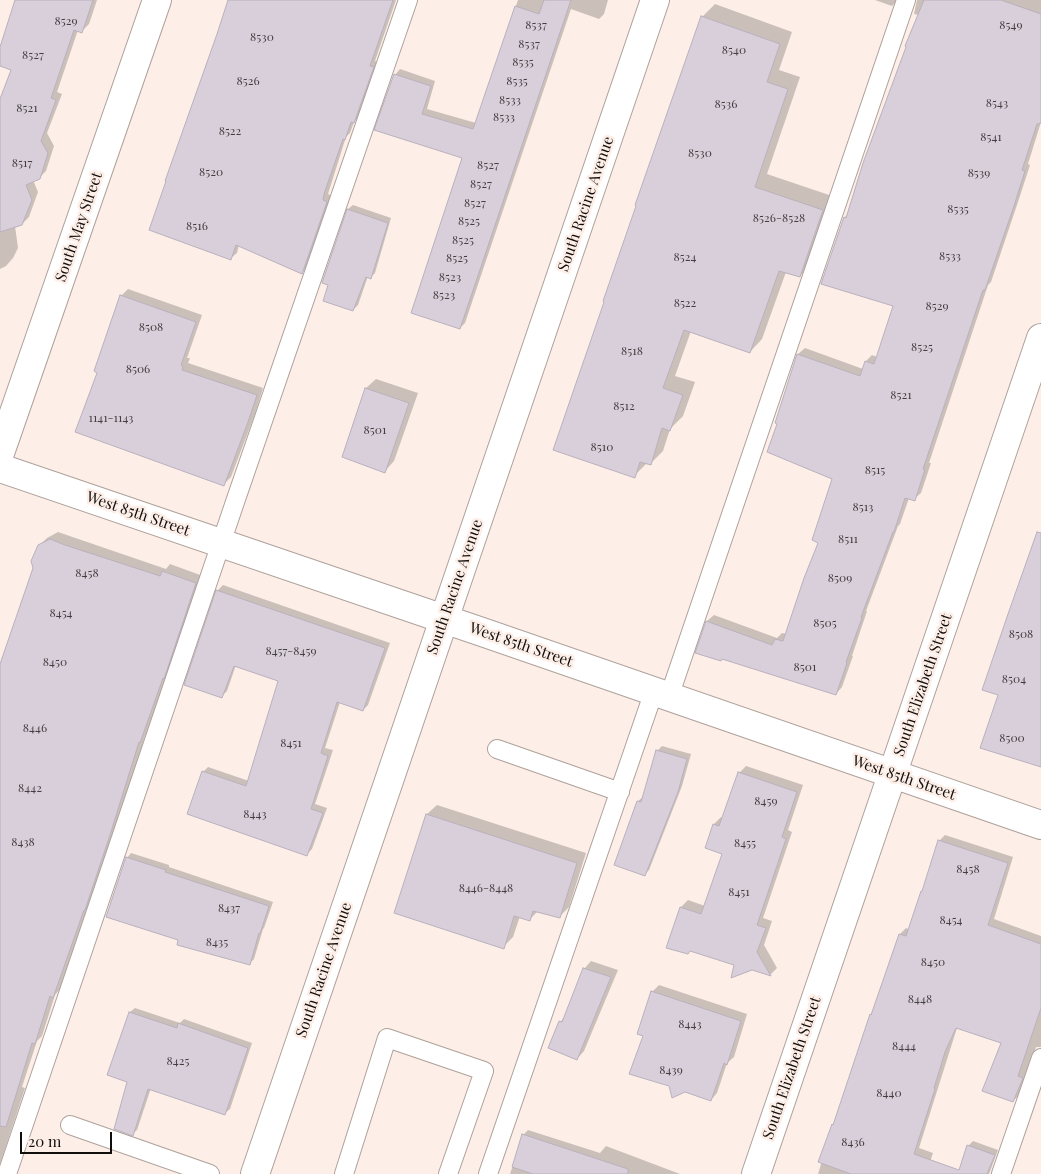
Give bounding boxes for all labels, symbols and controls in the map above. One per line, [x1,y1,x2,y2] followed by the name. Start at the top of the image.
[54,14,78,28] house number: 8529
[525,18,547,32] house number: 8537
[999,18,1023,32] house number: 8549
[250,30,274,44] house number: 8530
[518,37,540,51] house number: 8537
[722,43,746,57] house number: 8540
[22,48,44,62] house number: 8527
[512,55,534,69] house number: 8535
[236,74,260,88] house number: 8526
[506,74,528,88] house number: 8535
[499,93,521,107] house number: 8533
[986,96,1008,110] house number: 8543
[715,97,737,111] house number: 8536
[16,101,38,115] house number: 8521
[493,110,515,124] house number: 8533
[219,124,241,138] house number: 8522
[980,130,1002,144] house number: 8541
[554,134,618,274] street label: South Racine Avenue
[688,146,712,160] house number: 8530
[12,156,32,170] house number: 8517
[477,158,499,172] house number: 8527
[199,165,223,179] house number: 8520
[968,166,990,180] house number: 8539
[52,170,106,284] street label: South May Street
[470,177,492,191] house number: 8527
[464,196,486,210] house number: 8527
[947,202,969,216] house number: 8535
[753,211,805,225] house number: 8526-8528
[458,214,480,228] house number: 8525
[186,219,208,233] house number: 8516
[452,233,474,247] house number: 8525
[939,249,961,263] house number: 8533
[674,250,696,264] house number: 8524
[446,251,468,265] house number: 8525
[439,270,461,284] house number: 8523
[433,288,455,302] house number: 8523
[674,296,696,310] house number: 8522
[925,299,949,313] house number: 8529
[139,320,163,334] house number: 8508
[911,340,933,354] house number: 8525
[621,344,643,358] house number: 8518
[126,362,150,376] house number: 8506
[890,388,912,402] house number: 8521
[613,399,635,413] house number: 8512
[88,411,134,425] house number: 1141-1143
[364,423,386,437] house number: 8501
[591,440,613,454] house number: 8510
[865,463,885,477] house number: 8515
[84,488,192,540] street label: West 85th Street
[853,500,873,514] house number: 8513
[423,517,487,657] street label: South Racine Avenue
[838,532,858,546] house number: 8511
[75,566,99,580] house number: 8458
[828,571,852,585] house number: 8509
[49,606,73,620] house number: 8454
[890,611,956,759] street label: South Elizabeth Street
[813,616,837,630] house number: 8505
[467,619,575,671] street label: West 85th Street
[1009,627,1033,641] house number: 8508
[265,644,317,658] house number: 8457-8459
[43,655,67,669] house number: 8450
[794,660,816,674] house number: 8501
[1002,672,1026,686] house number: 8504
[23,721,47,735] house number: 8446
[999,731,1025,745] house number: 8500
[280,736,302,750] house number: 8451
[850,752,958,804] street label: West 85th Street
[18,781,42,795] house number: 8442
[754,794,778,808] house number: 8459
[243,807,267,821] house number: 8443
[11,835,35,849] house number: 8438
[734,836,756,850] house number: 8455
[956,862,980,876] house number: 8458
[459,881,513,895] house number: 8446-8448
[728,885,750,899] house number: 8451
[292,900,356,1040] street label: South Racine Avenue
[218,901,240,915] house number: 8437
[939,913,963,927] house number: 8454
[206,935,228,949] house number: 8435
[921,955,945,969] house number: 8450
[908,992,932,1006] house number: 8448
[759,994,825,1142] street label: South Elizabeth Street
[678,1017,702,1031] house number: 8443
[892,1039,916,1053] house number: 8444
[167,1054,189,1068] house number: 8425
[659,1063,683,1077] house number: 8439
[876,1086,902,1100] house number: 8440
[22,1122,115,1154] scale bar
[28,1131,61,1151] text: 20 m
[841,1135,865,1149] house number: 8436

